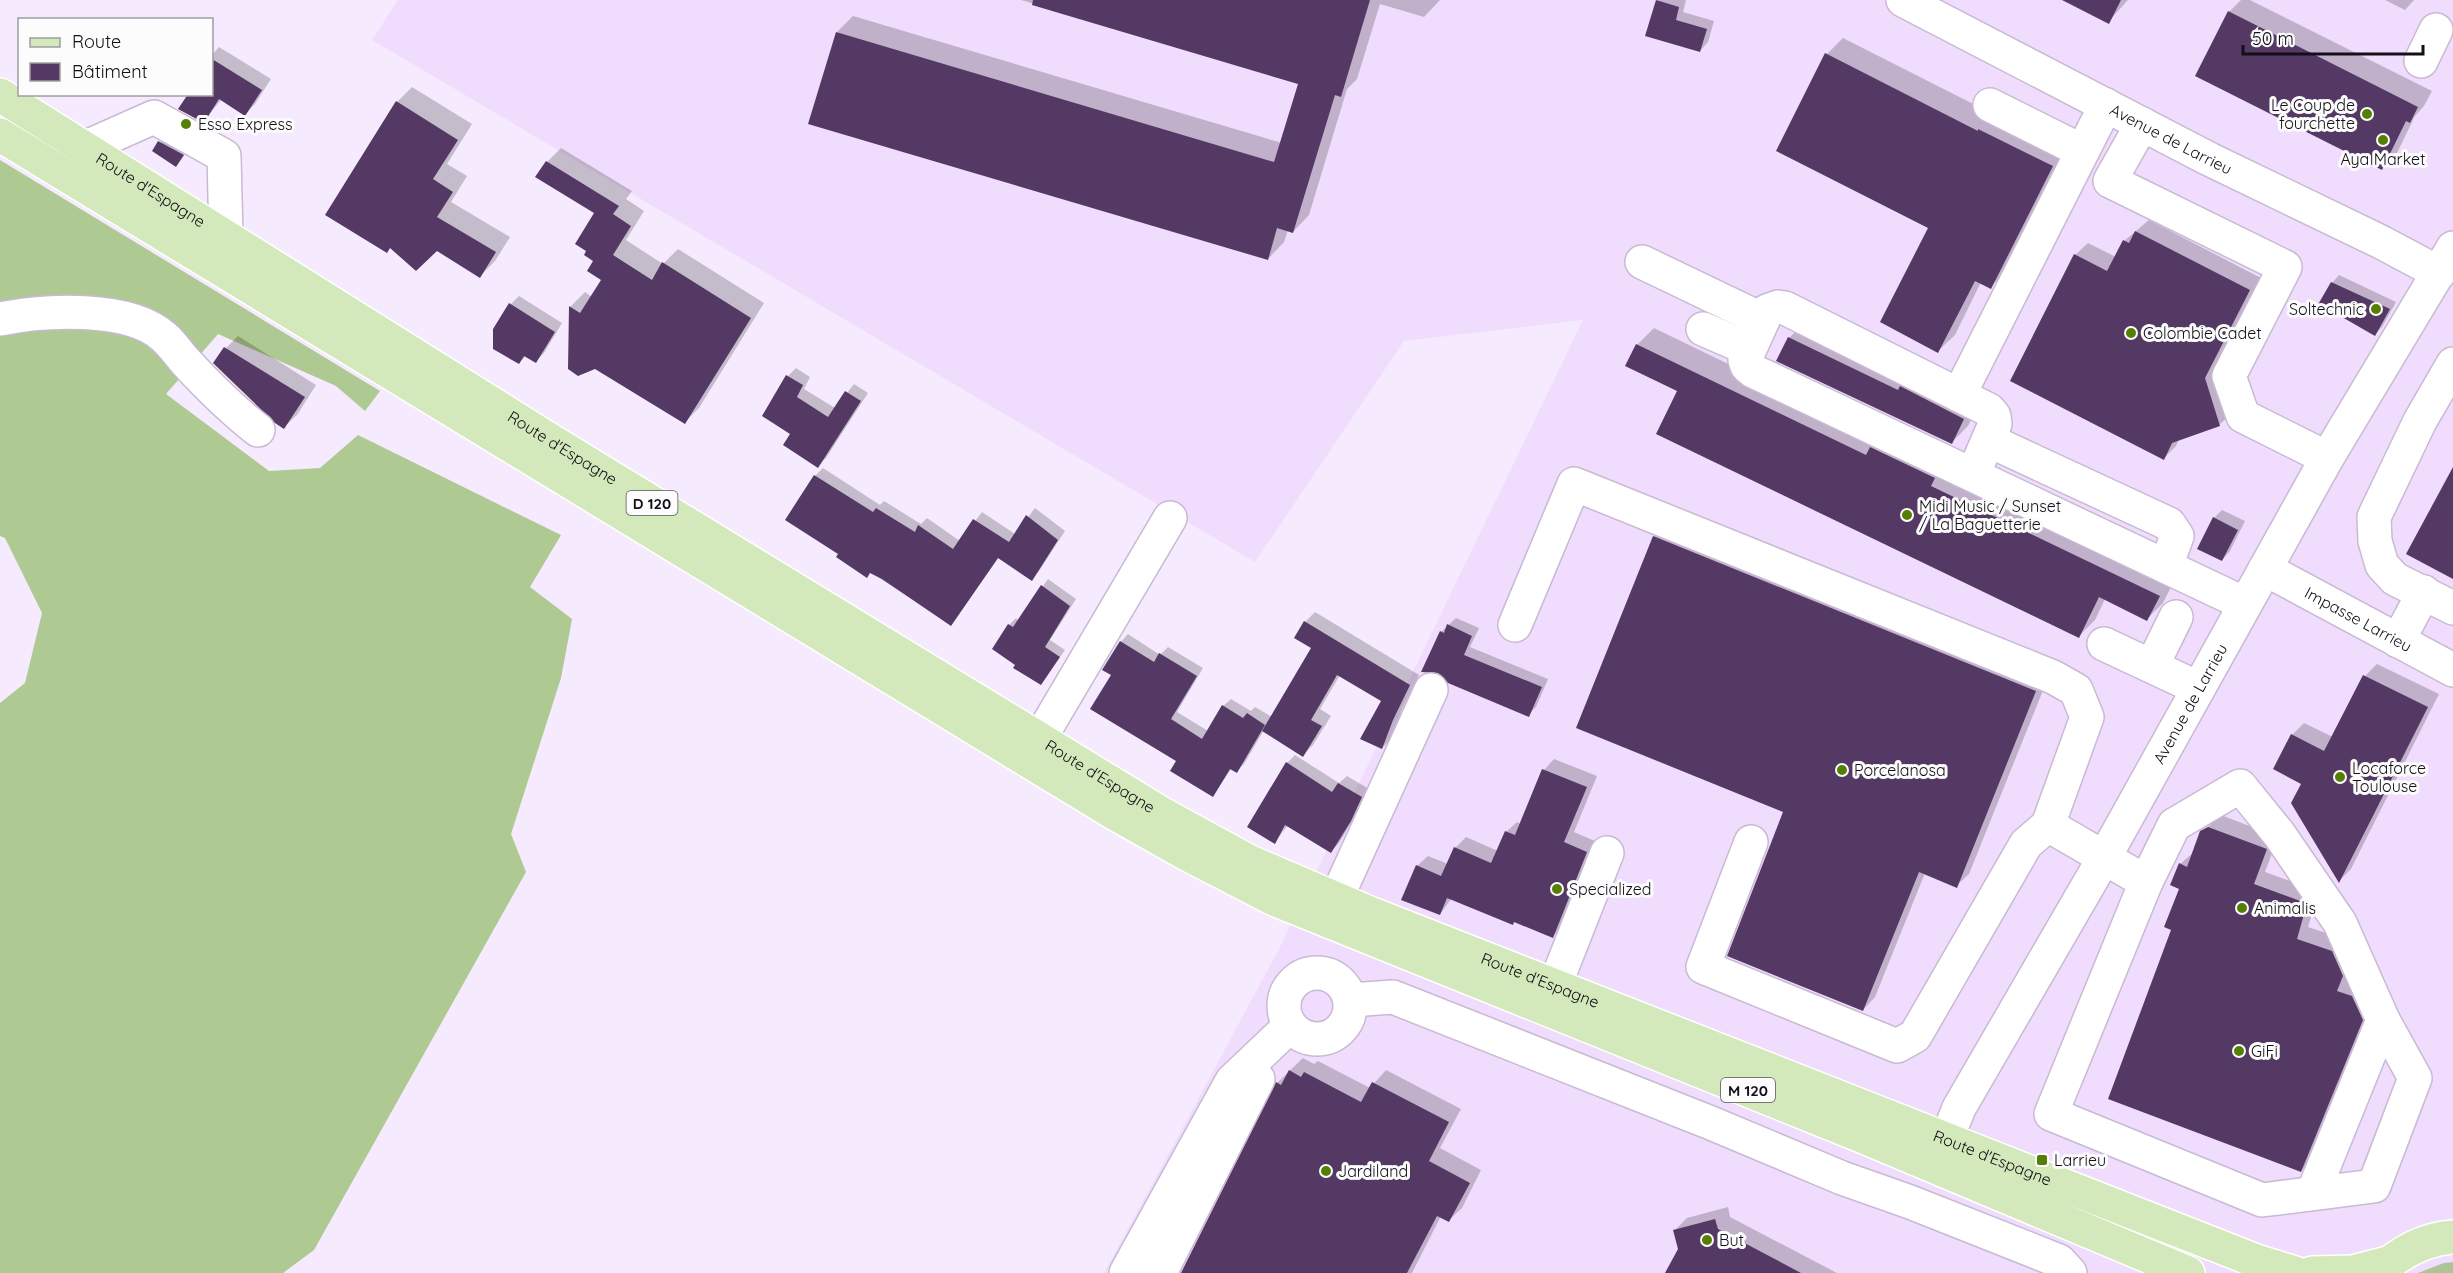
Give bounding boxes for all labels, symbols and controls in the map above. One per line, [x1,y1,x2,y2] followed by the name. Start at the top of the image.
[18,18,213,96] legend
[2243,18,2423,56] scale bar
[2252,27,2294,50] text: 50 m
[72,30,121,53] text: Route
[72,60,148,83] text: Bâtiment
[2271,95,2355,133] place label: Le Coup de fourchette
[2107,99,2235,179] street label: Avenue de Larrieu
[2360,107,2374,121] marker: Le Coup de fourchette
[198,114,293,134] place label: Esso Express
[179,117,193,131] marker: Esso Express
[2376,133,2390,147] marker: Aya Market
[92,148,209,231] street label: Route d'Espagne
[2341,149,2425,169] place label: Aya Market
[2289,299,2364,319] place label: Soltechnic
[2369,302,2383,316] marker: Soltechnic
[2143,323,2262,343] place label: Colombie Cadet
[2124,326,2138,340] marker: Colombie Cadet
[504,406,621,489] street label: Route d'Espagne
[626,491,678,515] road number: D 120
[1919,496,2061,534] place label: Midi Music / Sunset / La Baguetterie
[1900,508,1914,522] marker: Midi Music / Sunset / La Baguetterie
[2301,582,2415,656] street label: Impasse Larrieu
[2149,640,2231,767] street label: Avenue de Larrieu
[1042,735,1159,817] street label: Route d'Espagne
[2352,758,2426,796] place label: Locaforce Toulouse
[1854,760,1946,780] place label: Porcelanosa
[1835,763,1849,777] marker: Porcelanosa
[2333,770,2347,784] marker: Locaforce Toulouse
[1569,879,1651,899] place label: Specialized
[1550,882,1564,896] marker: Specialized
[2254,898,2316,918] place label: Animalis
[2235,901,2249,915] marker: Animalis
[1478,948,1602,1012] street label: Route d'Espagne
[2251,1041,2278,1061] place label: GiFi
[2232,1044,2246,1058] marker: GiFi
[1721,1078,1775,1102] road number: M 120
[1931,1125,2055,1190] street label: Route d'Espagne
[2054,1150,2106,1170] place label: Larrieu
[2035,1153,2049,1167] marker: Larrieu
[1338,1161,1408,1181] place label: Jardiland
[1319,1164,1333,1178] marker: Jardiland
[1719,1230,1744,1250] place label: But
[1700,1233,1714,1247] marker: But

